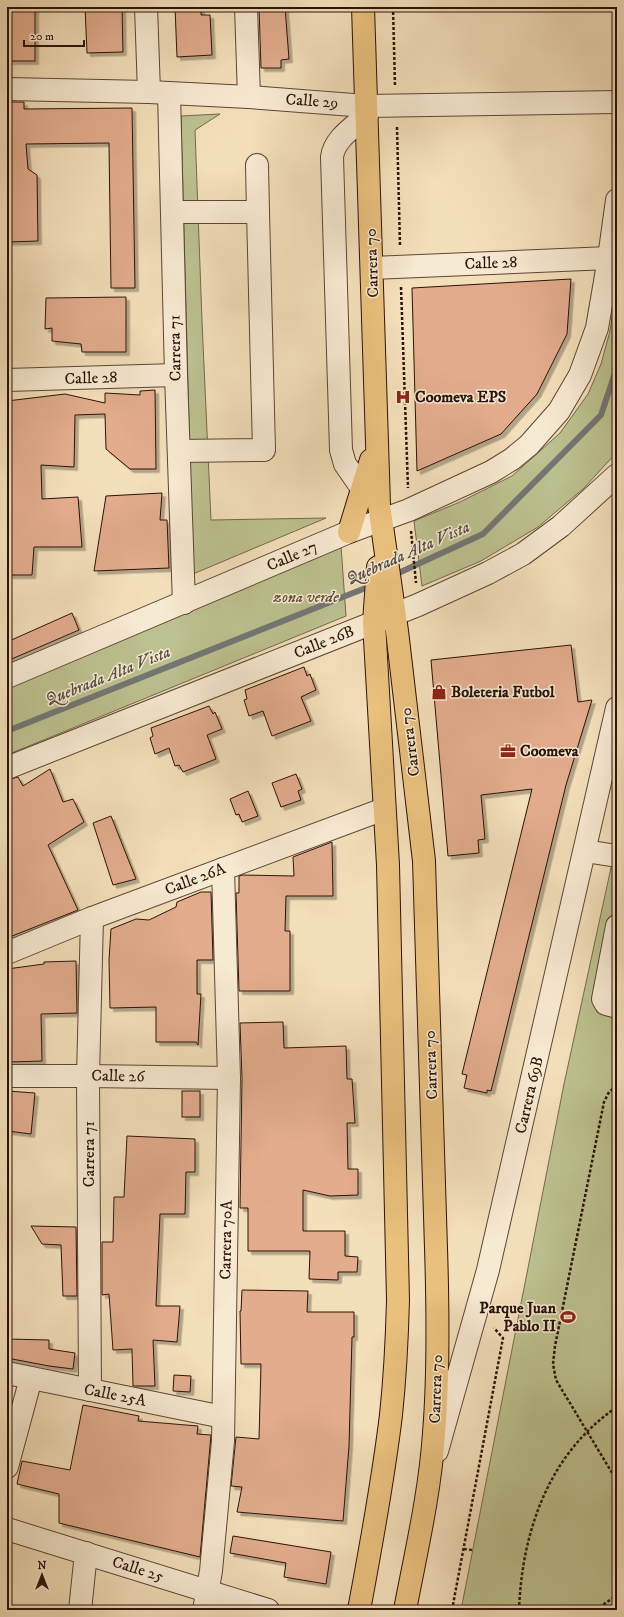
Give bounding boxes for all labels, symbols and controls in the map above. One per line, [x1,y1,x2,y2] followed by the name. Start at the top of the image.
[24,22,84,48] scale bar
[30,29,54,44] text: 20 m
[285,89,339,113] street label: Calle 29
[361,228,383,298] street label: Carrera 70
[464,252,518,274] street label: Calle 28
[164,314,186,381] street label: Carrera 71
[64,367,118,389] street label: Calle 28
[415,387,506,407] place label: Coomeva EPS
[394,388,412,406] hospital icon: Coomeva EPS
[343,516,473,590] water label: Quebrada Alta Vista
[264,536,320,576] street label: Calle 27
[272,587,339,607] park label: zona verde
[291,621,357,663] street label: Calle 26B
[42,641,174,711] water label: Quebrada Alta Vista
[451,682,556,702] place label: Boleteria Futbol
[430,683,448,701] shop icon: Boleteria Futbol
[396,706,424,778] street label: Carrera 70
[520,741,580,761] place label: Coomeva
[499,742,517,760] office icon: Coomeva
[162,858,229,900] street label: Calle 26A
[420,1030,442,1100] street label: Carrera 70
[510,1054,548,1136] street label: Carrera 69B
[91,1066,145,1086] street label: Calle 26
[79,1121,99,1187] street label: Carrera 71
[215,1199,237,1280] street label: Carrera 70A
[479,1298,557,1336] place label: Parque Juan Pablo II
[559,1308,577,1326] sports icon: Parque Juan Pablo II
[425,1354,447,1424] street label: Carrera 70
[82,1379,149,1411] street label: Calle 25A
[110,1552,166,1586] street label: Calle 25
[22,1555,62,1595] north arrow
[37,1559,47,1573] text: N

